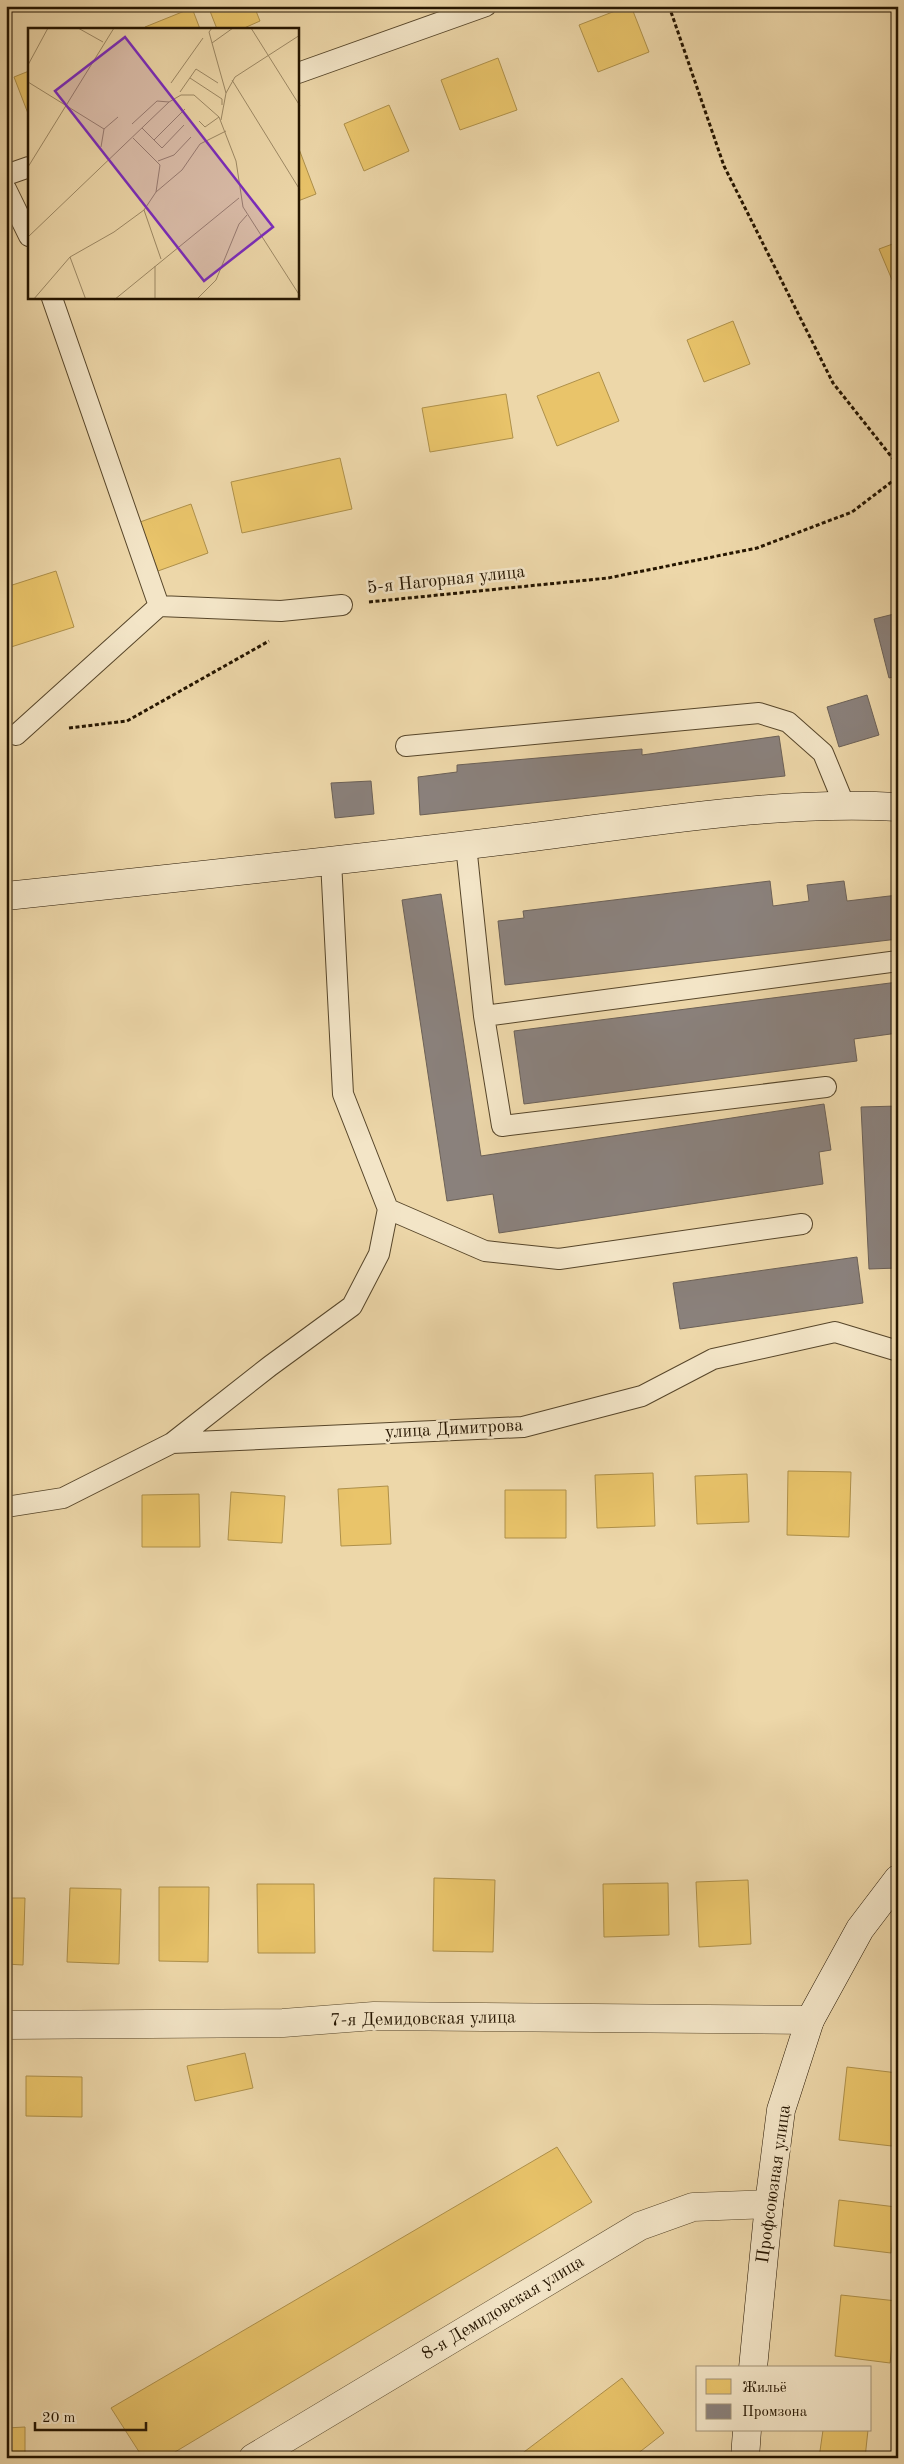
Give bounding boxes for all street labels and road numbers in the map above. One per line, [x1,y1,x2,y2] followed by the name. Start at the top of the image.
[366,563,526,597] street label: 5-я Нагорная улица
[384,1416,524,1442] street label: улица Димитрова
[330,2008,516,2030] street label: 7-я Демидовская улица
[754,2103,795,2265] street label: Профсоюзная улица
[419,2252,587,2364] street label: 8-я Демидовская улица

